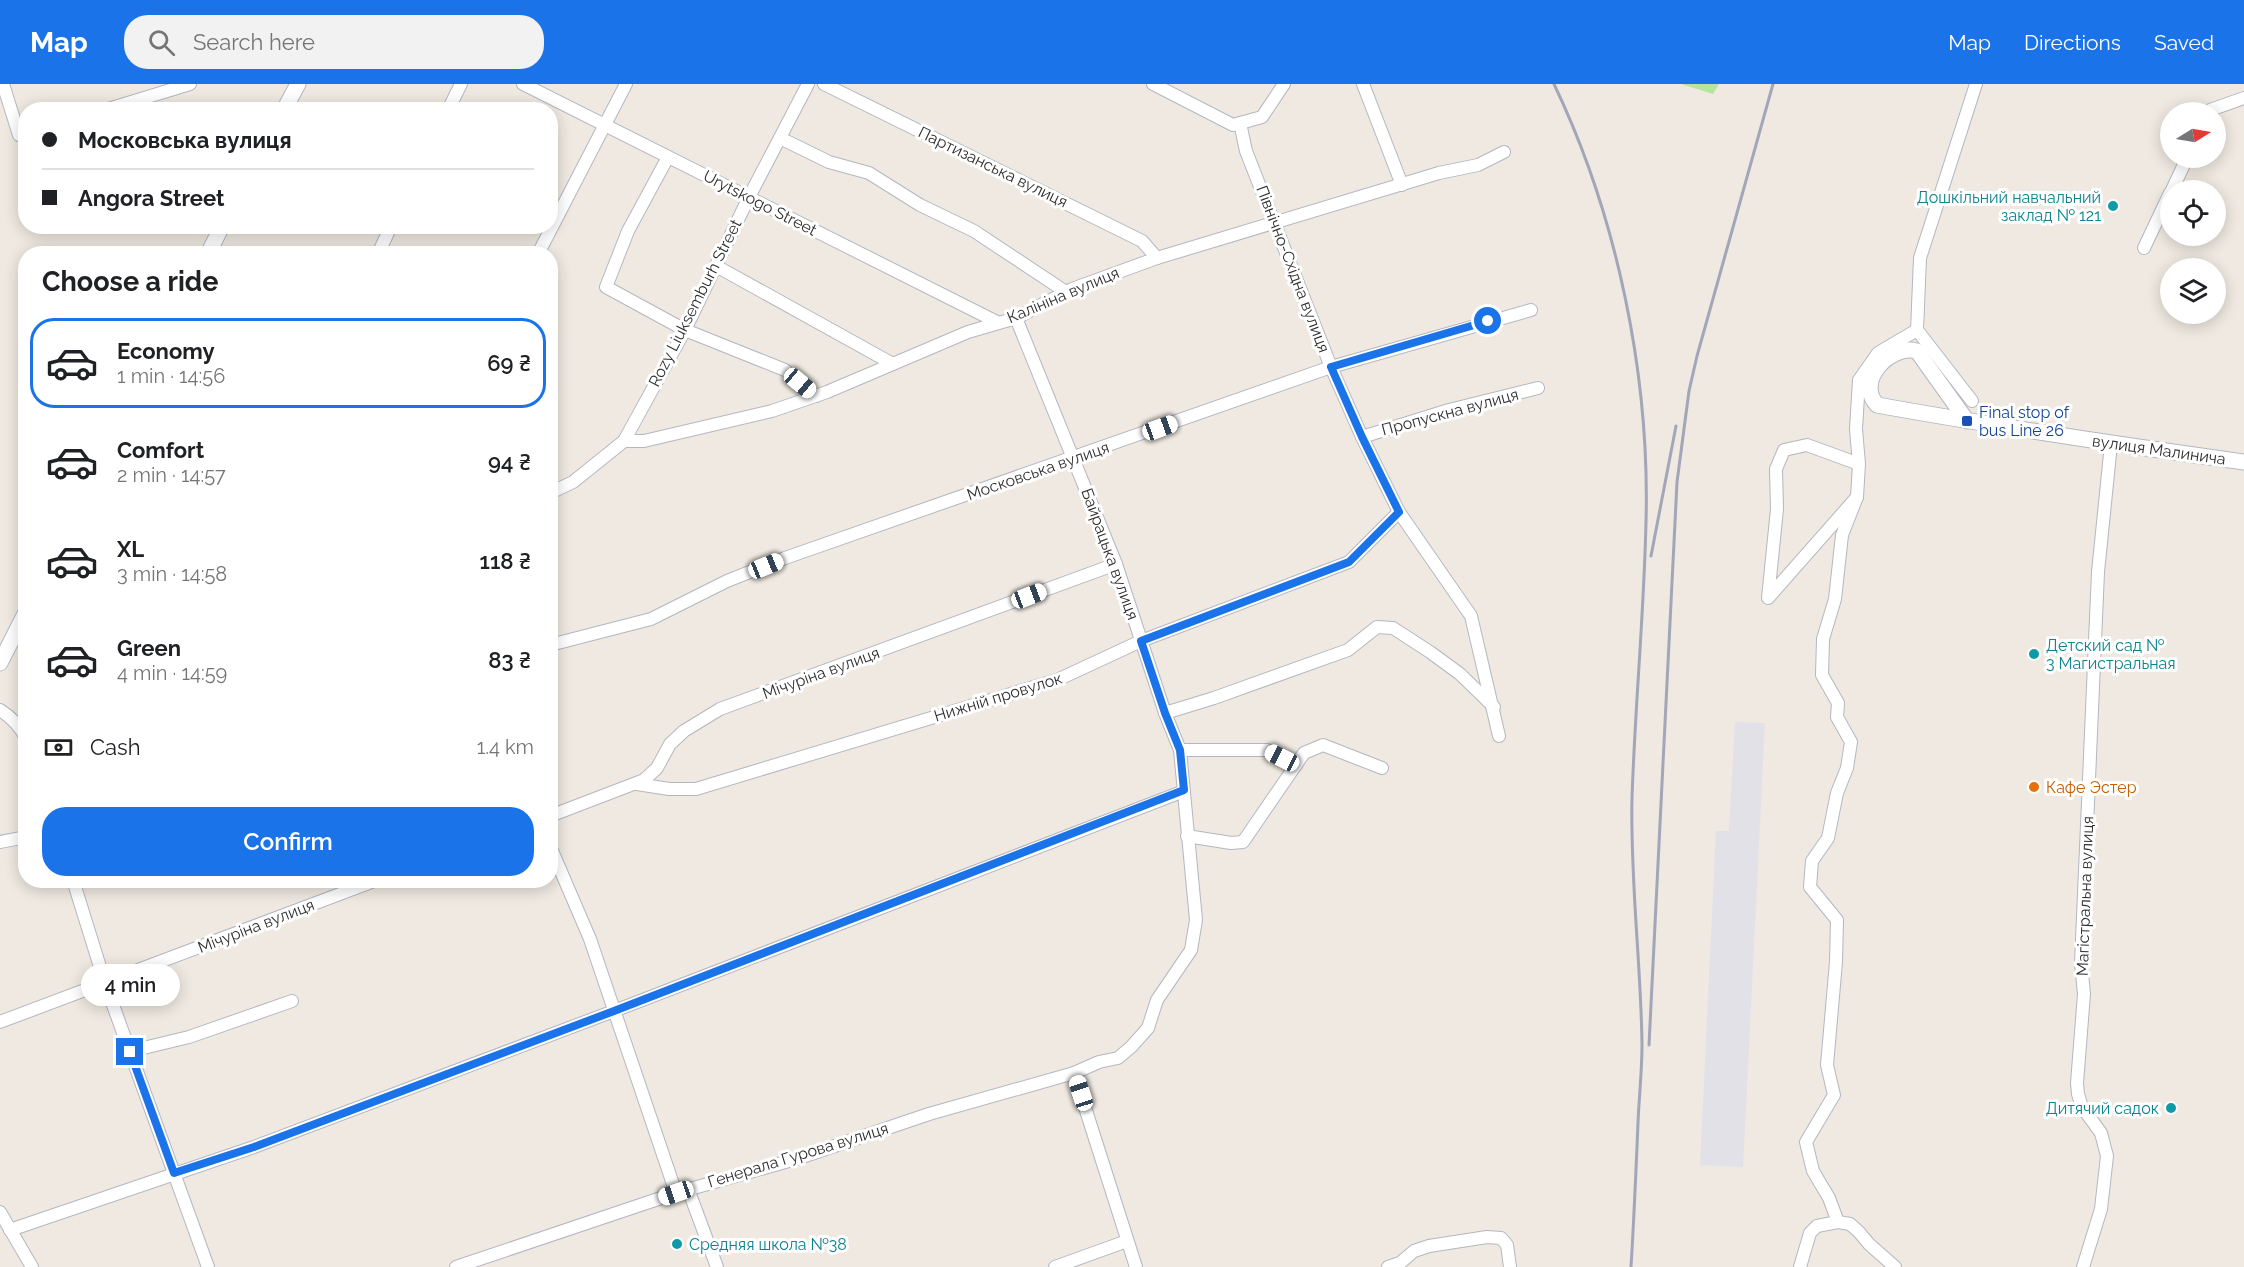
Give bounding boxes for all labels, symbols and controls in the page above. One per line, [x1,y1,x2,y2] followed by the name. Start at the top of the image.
[124,15,544,69] search box
[30,26,88,59] text: Map
[145,26,178,59] icon: search
[193,29,315,55] text: Search here
[1948,30,1991,55] text: Map
[2024,30,2121,55] text: Directions
[2154,30,2214,55] text: Saved
[2160,102,2226,168] north arrow
[2160,102,2226,324] map controls
[915,123,1071,211] street label: Партизанська вулиця
[78,127,292,153] text: Московська вулиця
[700,166,820,240] street label: Urytskogo Street
[2160,180,2226,246] button: locate
[1252,183,1334,355] street label: Північно-Східна вулиця
[78,185,224,211] text: Angora Street
[1917,188,2101,225] place label: Дошкільний навчальний заклад № 121
[2106,199,2120,213] marker: Дошкільний навчальний заклад № 121
[645,216,746,390] street label: Rozy Liuksemburh Street
[2160,258,2226,324] button: layers
[1004,263,1122,327] street label: Калініна вулиця
[42,266,218,297] text: Choose a ride
[1474,307,1501,334] route start
[45,336,99,390] icon: car
[117,338,215,364] text: Economy
[487,350,531,376] text: 69 ₴
[117,364,225,388] text: 1 min · 14:56
[780,365,820,401] car
[1379,385,1521,439] street label: Пропускна вулиця
[1979,403,2070,440] place label: Final stop of bus Line 26
[1140,413,1180,443] car
[1960,414,1974,428] marker: Final stop of bus Line 26
[2091,431,2227,469] street label: вулиця Малинича
[45,435,99,489] icon: car
[117,437,204,463] text: Comfort
[964,438,1112,504] street label: Московська вулиця
[488,449,531,475] text: 94 ₴
[117,463,226,487] text: 2 min · 14:57
[1077,486,1143,622] street label: Байрацька вулиця
[45,534,99,588] icon: car
[117,536,144,562] text: XL
[480,548,531,574] text: 118 ₴
[746,551,786,581] car
[117,562,227,586] text: 3 min · 14:58
[1009,581,1049,611] car
[45,633,99,687] icon: car
[117,635,181,661] text: Green
[2046,636,2176,673] place label: Детский сад № 3 Магистральная
[760,643,882,703] street label: Мічуріна вулиця
[488,647,531,673] text: 83 ₴
[2027,647,2041,661] marker: Детский сад № 3 Магистральная
[117,661,227,685] text: 4 min · 14:59
[932,668,1064,726] street label: Нижній провулок
[42,731,75,764] icon: cash
[90,734,141,760] text: Cash
[477,735,534,759] text: 1.4 km
[1262,742,1302,774] car
[2046,778,2137,797] place label: Кафе Эстер
[2027,780,2041,794] marker: Кафе Эстер
[42,807,534,876] button: Confirm
[2073,816,2097,976] street label: Магістральна вулиця
[195,895,317,957] street label: Мічуріна вулиця
[80,965,180,1007] callout: 4 min
[105,973,156,997] text: 4 min
[116,1038,143,1065] route end
[1067,1073,1095,1113] car
[2046,1099,2159,1118] place label: Дитячий садок
[2164,1101,2178,1115] marker: Дитячий садок
[705,1118,891,1192] street label: Генерала Гурова вулиця
[656,1179,696,1207] car
[689,1235,847,1254] place label: Средняя школа №38
[670,1237,684,1251] marker: Средняя школа №38

